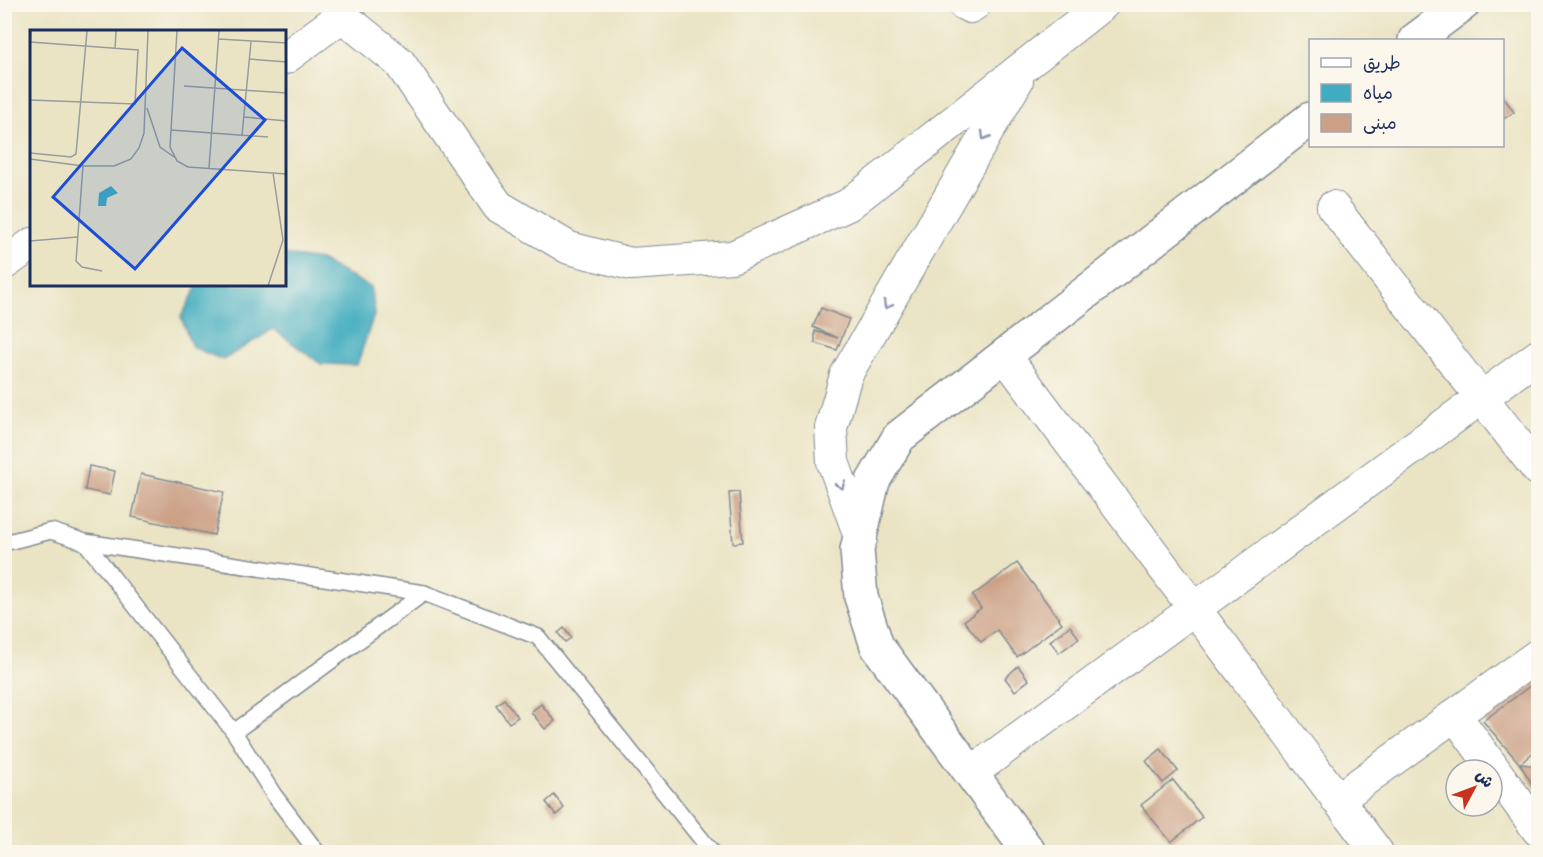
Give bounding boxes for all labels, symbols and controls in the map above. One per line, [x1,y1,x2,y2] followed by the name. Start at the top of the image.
[30,30,286,286] inset map
[1309,39,1504,147] legend
[1363,51,1401,76] text: طريق
[1363,81,1393,106] text: مياه
[1363,111,1397,136] text: مبنى
[981,130,993,140] one-way arrow
[883,299,895,309] one-way arrow
[834,479,846,490] one-way arrow
[1444,758,1504,818] north arrow
[1470,765,1499,793] text: ش

